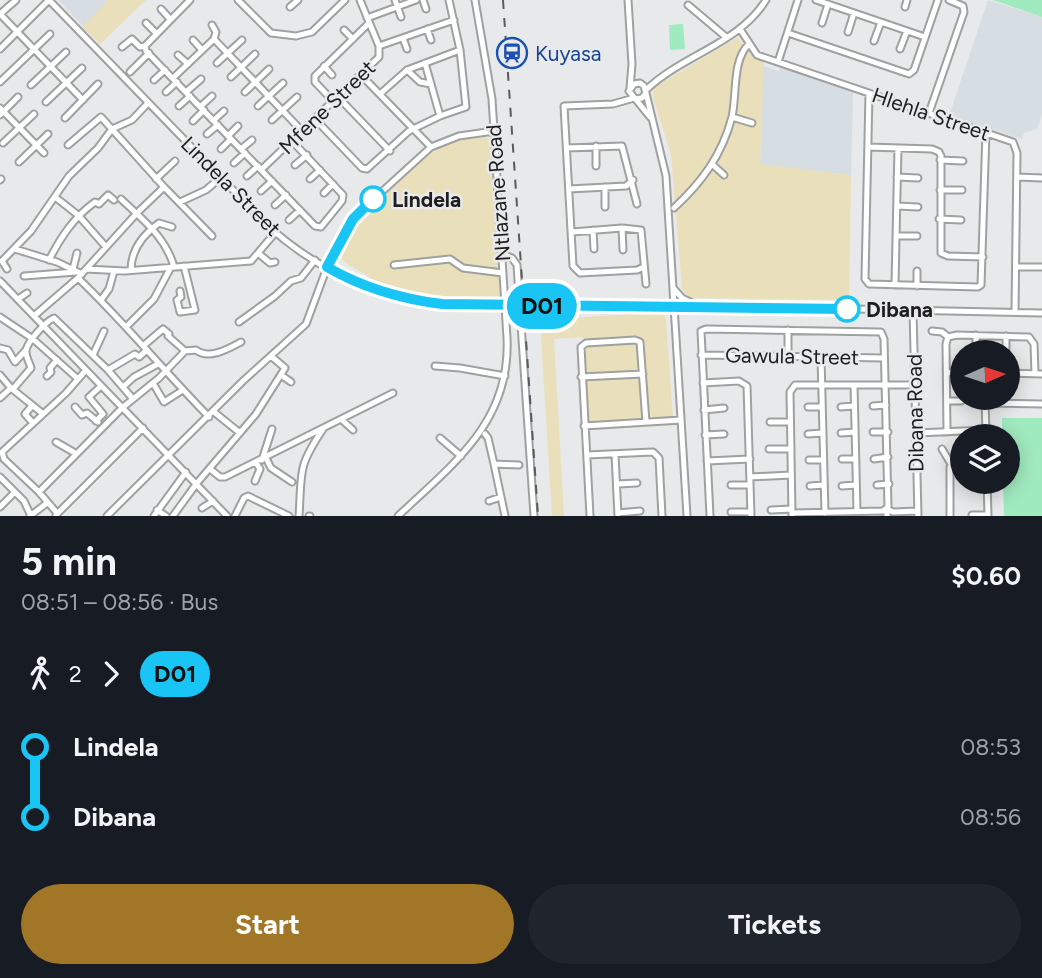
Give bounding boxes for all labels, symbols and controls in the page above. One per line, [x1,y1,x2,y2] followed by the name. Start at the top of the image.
[495,36,529,70] station icon: Kuyasa
[535,41,602,66] place label: Kuyasa
[274,55,380,159] street label: Mfene Street
[869,82,993,146] street label: Hlehla Street
[481,124,515,262] street label: Ntlazane Road
[176,131,286,241] street label: Lindela Street
[360,186,386,212] marker: Lindela
[392,187,461,212] place label: Lindela
[502,283,582,329] line badge: D01
[521,291,563,320] text: D01
[834,296,860,322] marker: Dibana
[866,297,933,322] place label: Dibana
[950,340,1020,410] north arrow
[950,340,1020,494] map controls
[725,342,859,370] street label: Gawula Street
[901,354,929,472] street label: Dibana Road
[950,424,1020,494] button: layers
[21,539,117,585] text: 5 min
[951,560,1021,592] text: $0.60
[21,588,218,616] text: 08:51 – 08:56 · Bus
[21,655,59,693] icon: walk
[92,655,130,693] icon: forward
[154,659,196,688] text: D01
[69,660,82,688] text: 2
[73,731,159,763] text: Lindela
[961,733,1021,761] text: 08:53
[73,801,156,833] text: Dibana
[960,803,1021,831] text: 08:56
[21,884,514,964] button: Start
[528,884,1021,964] button: Tickets

